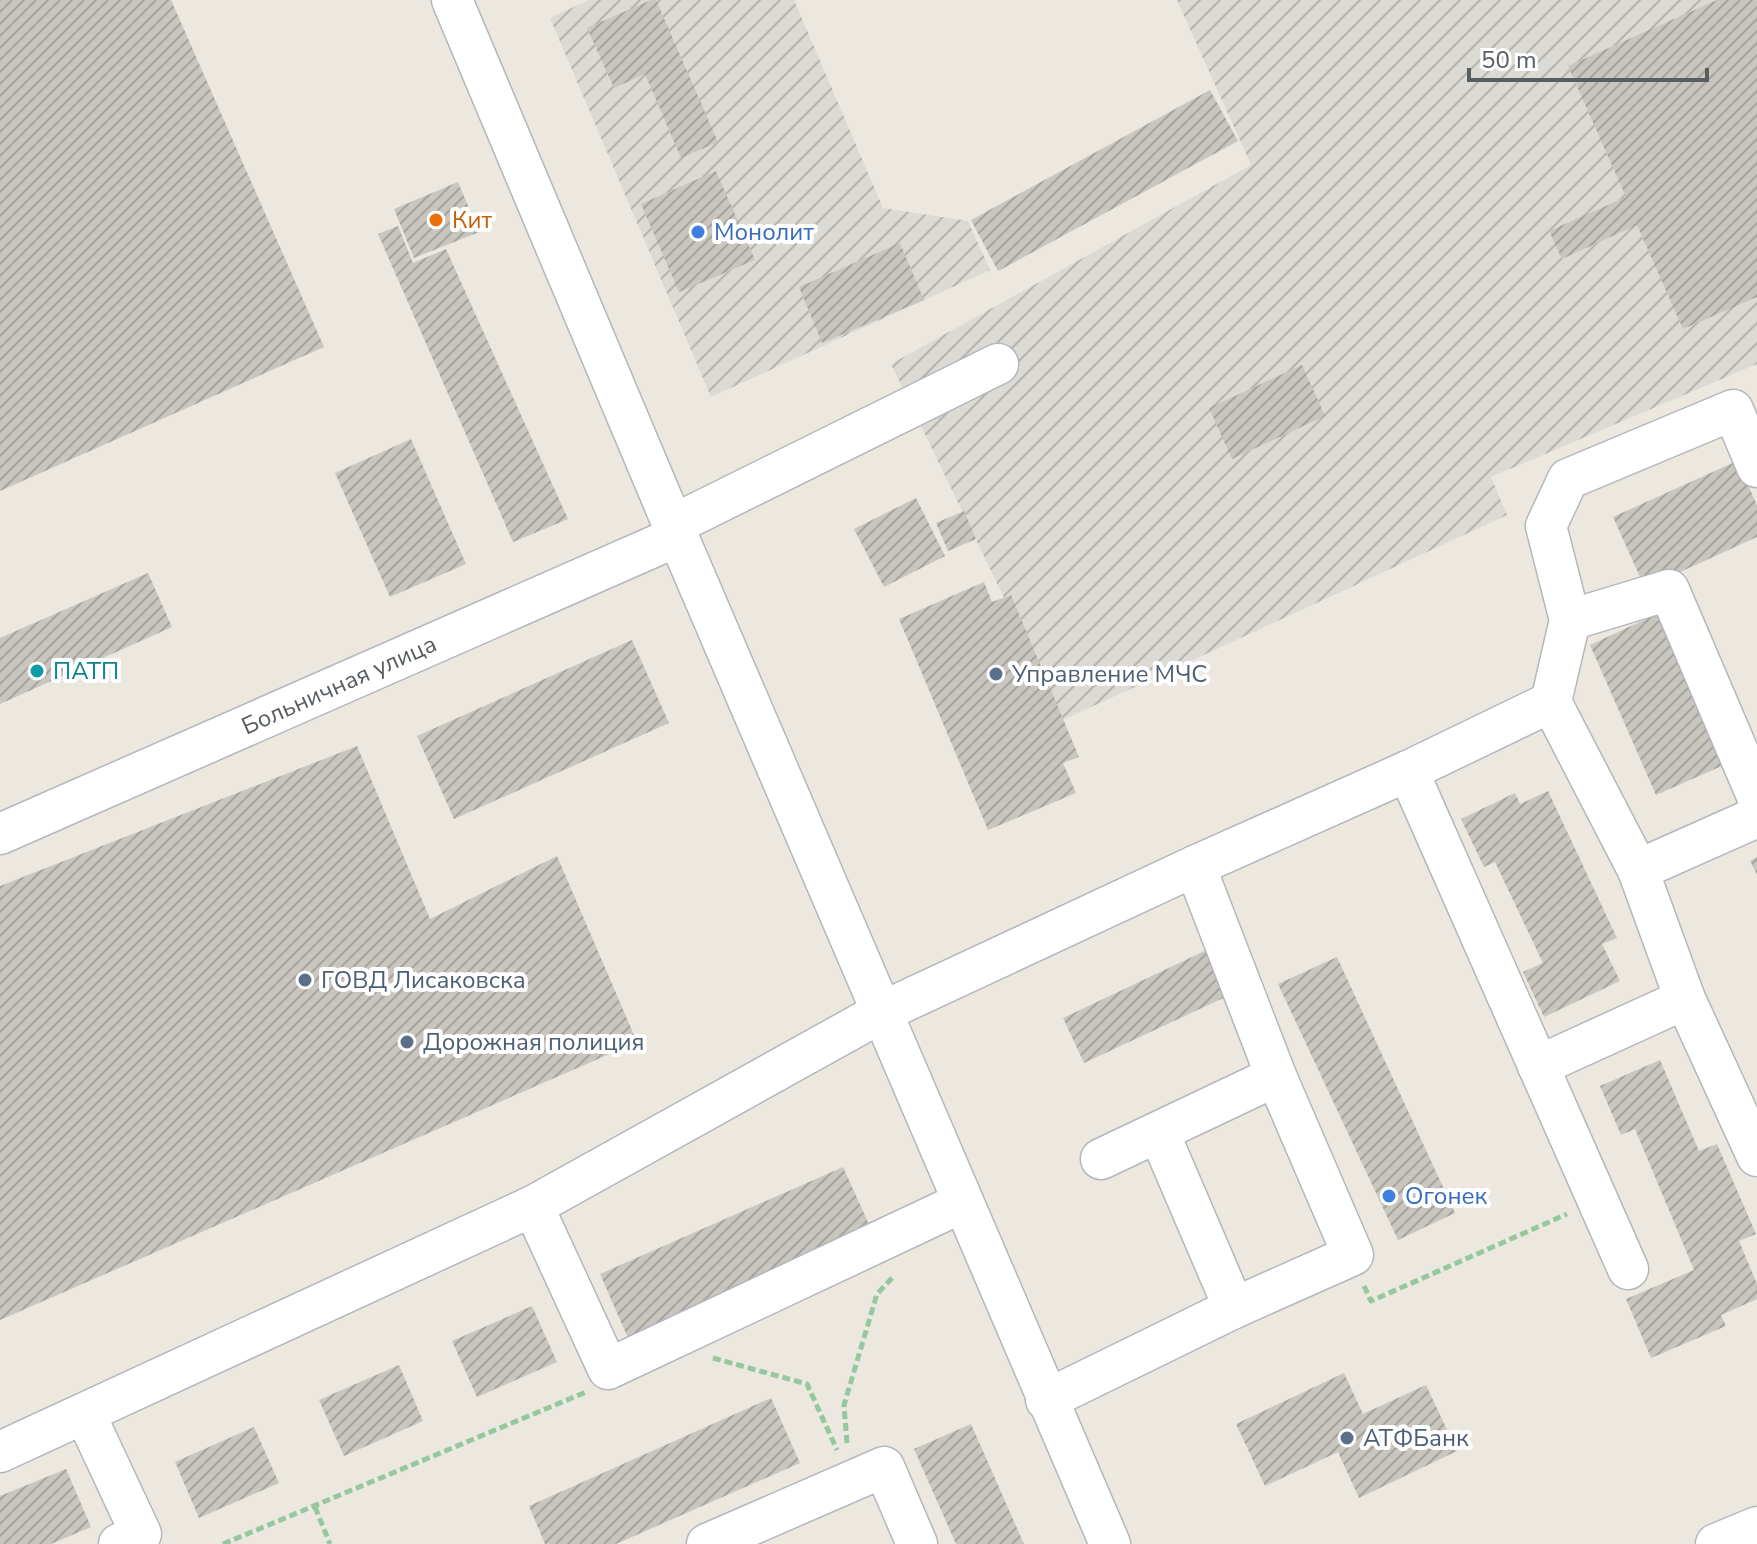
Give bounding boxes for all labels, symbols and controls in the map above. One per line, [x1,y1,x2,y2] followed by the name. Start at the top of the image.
[1469,32,1707,82] scale bar
[1481,44,1537,76] text: 50 m
[452,204,492,236] place label: Кит
[427,211,445,229] marker: Кит
[714,216,814,248] place label: Монолит
[689,223,707,241] marker: Монолит
[236,628,442,742] street label: Больничная улица
[53,655,119,687] place label: ПАТП
[1011,658,1208,690] place label: Управление МЧС
[28,662,46,680] marker: ПАТП
[987,665,1005,683] marker: Управление МЧС
[321,964,526,996] place label: ГОВД Лисаковска
[296,971,314,989] marker: ГОВД Лисаковска
[423,1026,645,1058] place label: Дорожная полиция
[398,1033,416,1051] marker: Дорожная полиция
[1405,1180,1488,1212] place label: Огонек
[1380,1187,1398,1205] marker: Огонек
[1363,1422,1469,1454] place label: АТФБанк
[1338,1429,1356,1447] marker: АТФБанк

